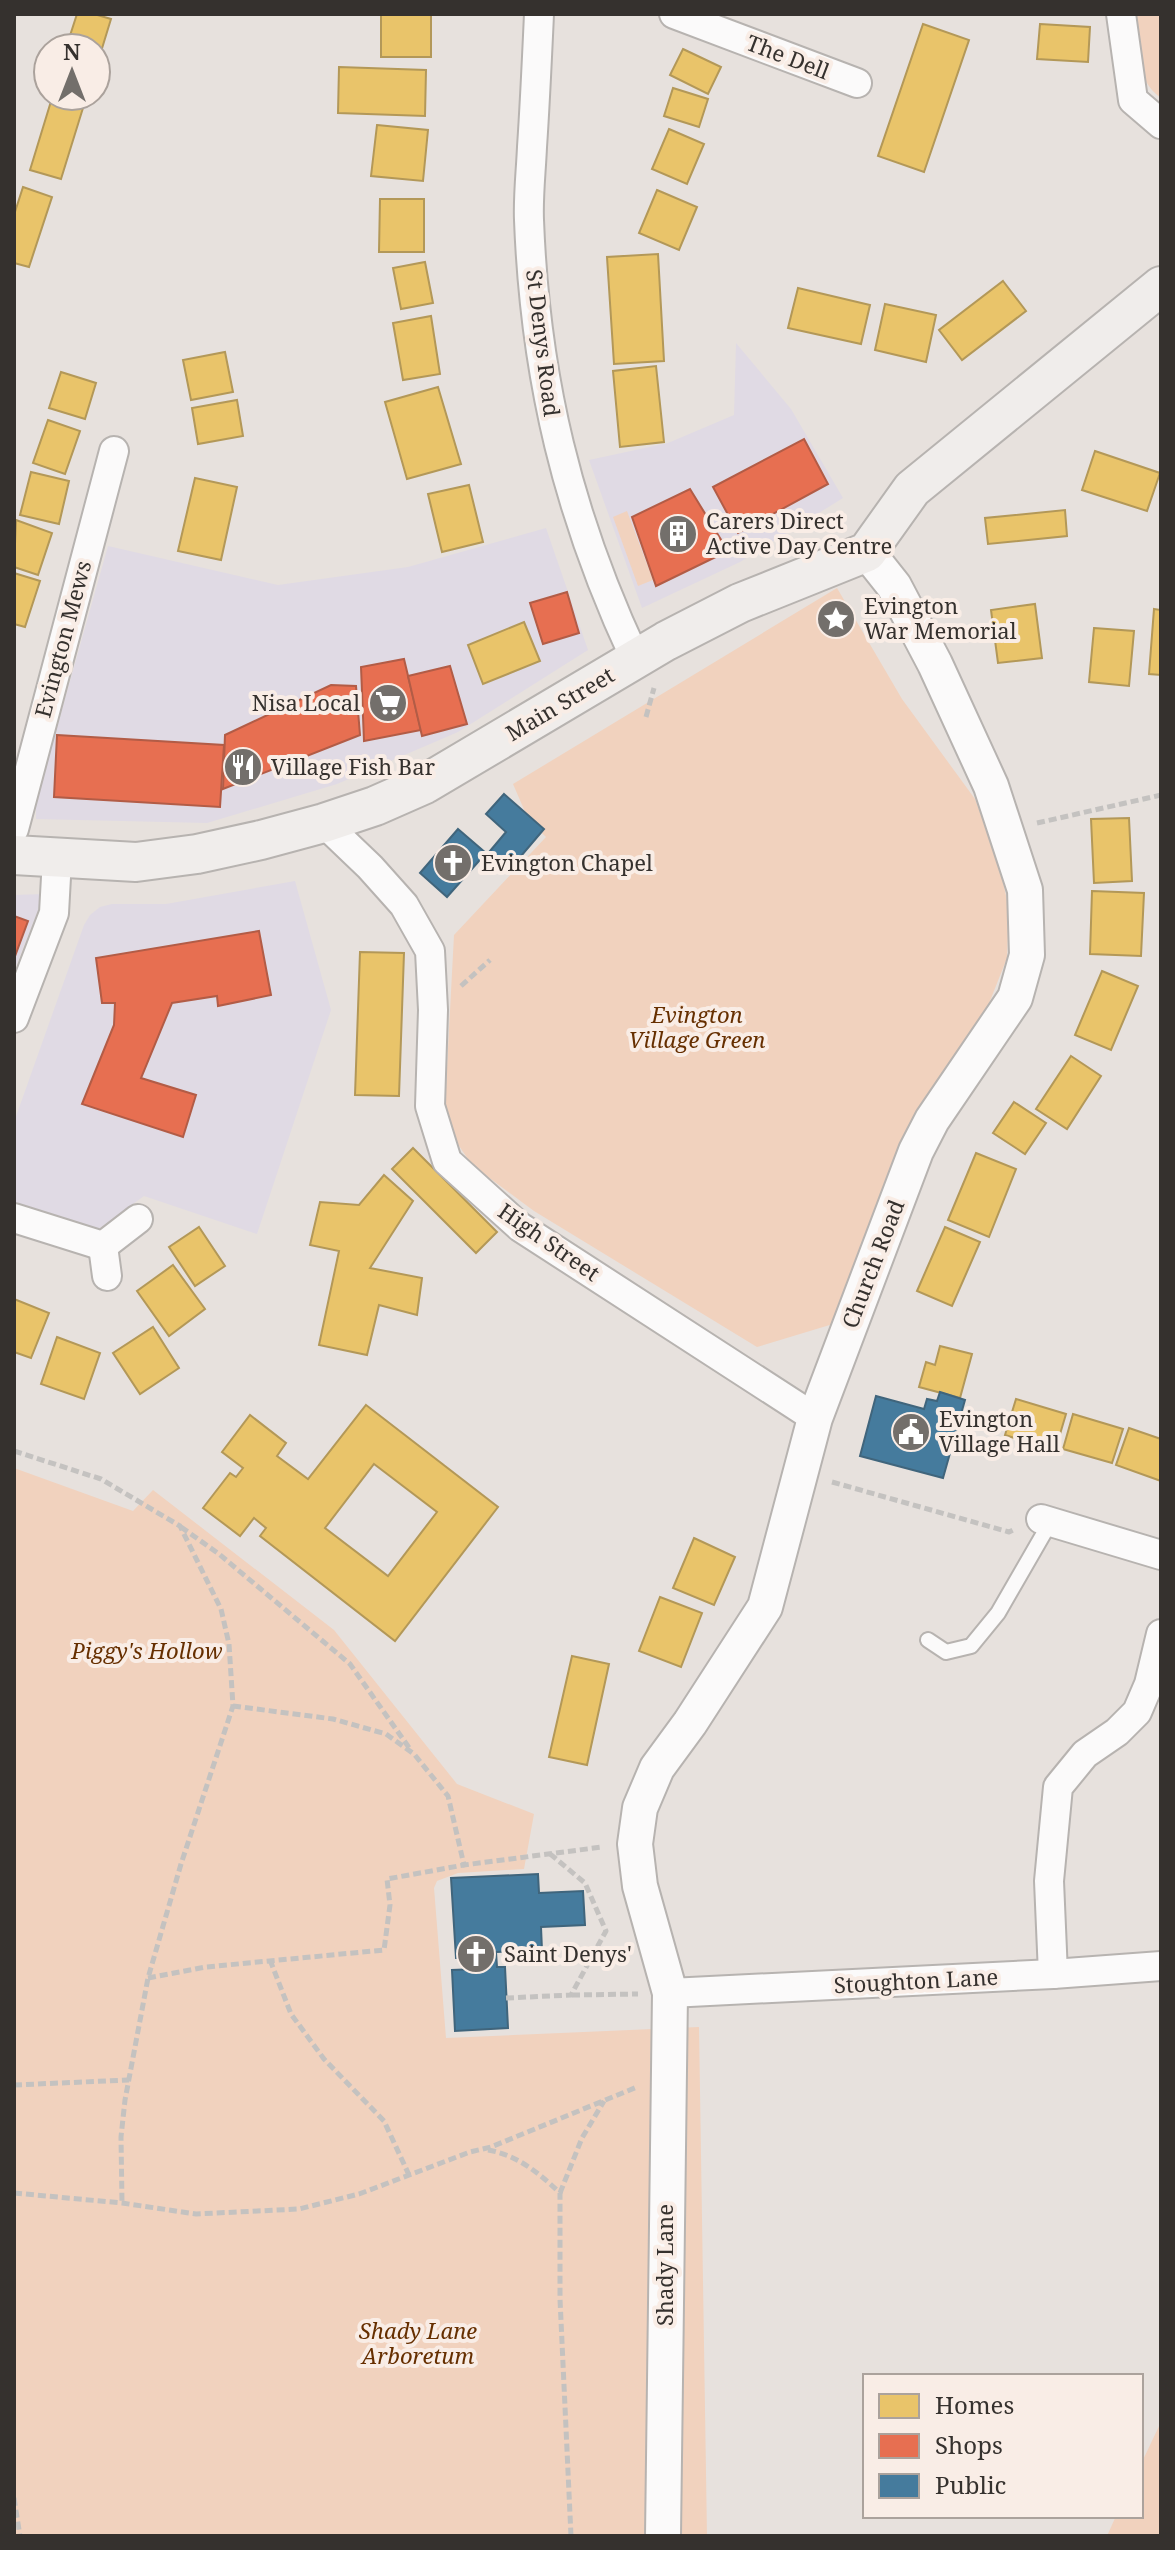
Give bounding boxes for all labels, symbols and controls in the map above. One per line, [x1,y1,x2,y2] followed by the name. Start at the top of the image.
[743,27,834,86] street label: The Dell
[32,32,112,112] north arrow
[63,36,81,66] text: N
[520,268,568,419] street label: St Denys Road
[706,505,892,560] place label: Carers Direct Active Day Centre
[657,513,699,555] building icon: Carers Direct Active Day Centre
[27,557,97,720] street label: Evington Mews
[864,590,1017,645] place label: Evington War Memorial
[815,598,857,640] place icon: Evington War Memorial
[500,659,619,747] street label: Main Street
[367,682,409,724] supermarket icon: Nisa Local
[252,687,360,717] place label: Nisa Local
[222,746,264,788] restaurant icon: Village Fish Bar
[271,751,436,781] place label: Village Fish Bar
[432,842,474,884] church icon: Evington Chapel
[481,847,653,877] place label: Evington Chapel
[629,999,765,1054] park label: Evington Village Green
[493,1195,606,1287] street label: High Street
[834,1195,910,1332] street label: Church Road
[939,1403,1060,1458] place label: Evington Village Hall
[890,1411,932,1453] public building icon: Evington Village Hall
[70,1635,223,1665] park label: Piggy's Hollow
[455,1933,497,1975] church icon: Saint Denys'
[504,1938,632,1968] place label: Saint Denys'
[833,1961,999,1999] street label: Stoughton Lane
[649,2204,679,2326] street label: Shady Lane
[359,2315,477,2370] park label: Shady Lane Arboretum
[863,2374,1143,2518] legend
[935,2388,1014,2421] text: Homes
[935,2428,1003,2461] text: Shops
[935,2468,1006,2501] text: Public

